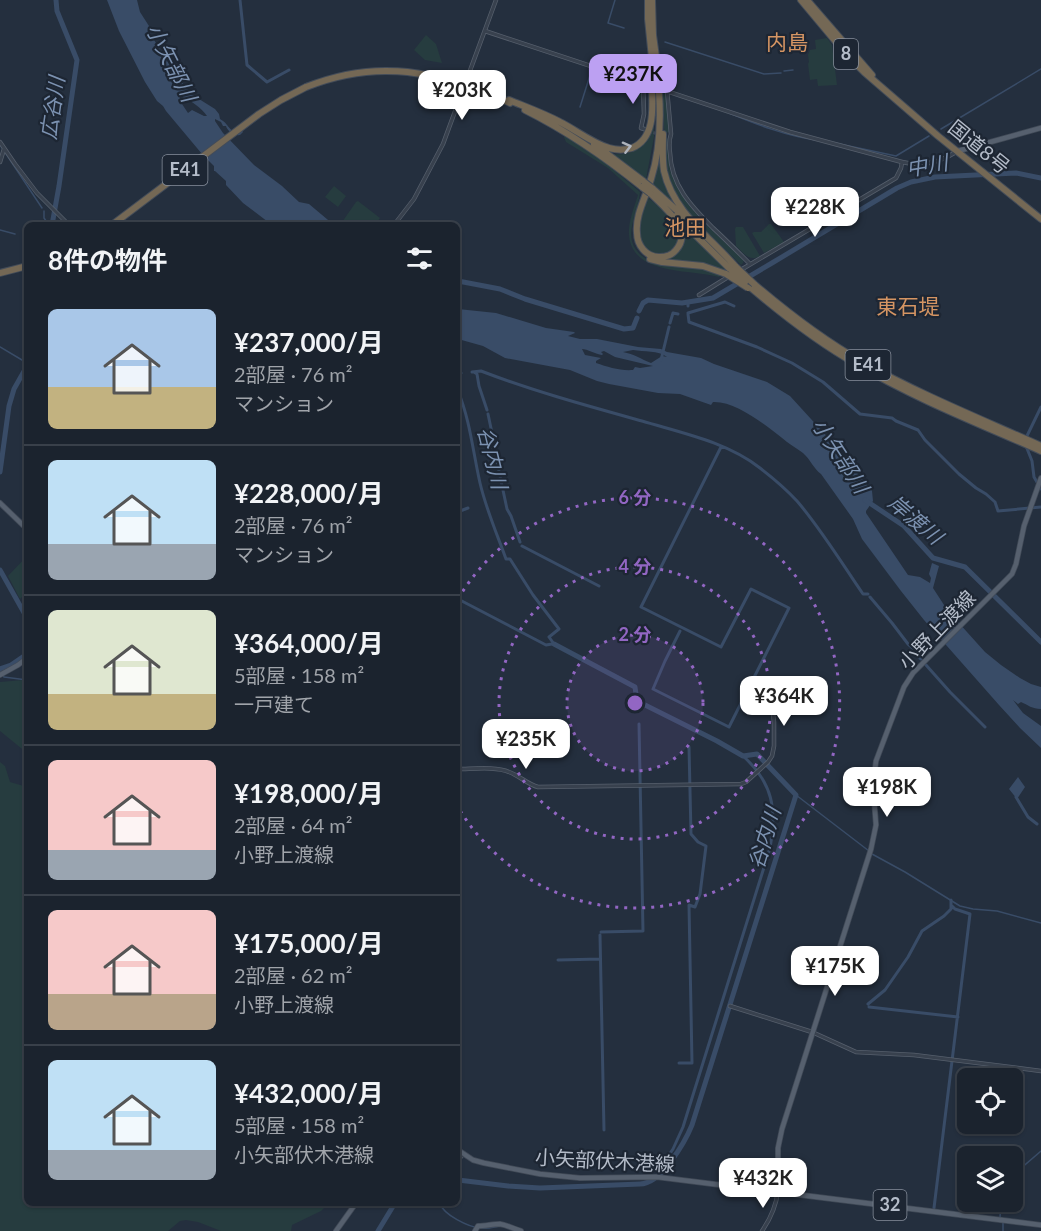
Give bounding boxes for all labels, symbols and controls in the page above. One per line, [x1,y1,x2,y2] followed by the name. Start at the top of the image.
[142,19,203,107] water label: 小矢部川
[766,29,808,54] district label: 内島
[834,39,858,69] road number: 8
[591,54,675,105] pin: ¥237K
[603,61,663,85] text: ¥237K
[420,70,504,121] pin: ¥203K
[35,73,69,141] water label: 広谷川
[432,77,492,101] text: ¥203K
[944,114,1015,178] street label: 国道8号
[622,142,632,155] one-way arrow
[904,148,952,180] water label: 中川
[162,155,207,185] road number: E41
[773,187,857,238] pin: ¥228K
[785,194,845,218] text: ¥228K
[664,214,706,239] district label: 池田
[403,242,436,275] icon: filters
[48,244,167,276] text: 8件の物件
[877,293,940,318] district label: 東石堤
[234,326,384,358] text: ¥237,000/月
[96,333,168,405] icon: home
[846,350,890,380] road number: E41
[234,362,353,386] text: 2部屋 · 76 m²
[234,391,334,415] text: マンション
[808,413,876,499] water label: 小矢部川
[474,424,514,493] water label: 谷内川
[234,477,384,509] text: ¥228,000/月
[96,484,168,556] icon: home
[619,486,651,508] text: 6 分
[884,489,950,550] water label: 岸渡川
[234,513,353,537] text: 2部屋 · 76 m²
[234,542,334,566] text: マンション
[619,555,651,577] text: 4 分
[893,585,980,674] street label: 小野上渡線
[619,623,651,645] text: 2 分
[234,627,384,659] text: ¥364,000/月
[96,634,168,706] icon: home
[234,663,364,687] text: 5部屋 · 158 m²
[742,676,826,727] pin: ¥364K
[754,683,814,707] text: ¥364K
[234,692,314,716] text: 一戸建て
[625,693,645,713] centre of rings
[484,719,568,770] pin: ¥235K
[496,726,556,750] text: ¥235K
[845,767,929,818] pin: ¥198K
[857,774,917,798] text: ¥198K
[234,777,384,809] text: ¥198,000/月
[96,784,168,856] icon: home
[742,802,785,871] water label: 谷内川
[234,813,353,837] text: 2部屋 · 64 m²
[234,842,334,866] text: 小野上渡線
[234,927,384,959] text: ¥175,000/月
[96,934,168,1006] icon: home
[793,946,877,997] pin: ¥175K
[805,953,865,977] text: ¥175K
[234,963,353,987] text: 2部屋 · 62 m²
[234,992,334,1016] text: 小野上渡線
[957,1068,1023,1212] map controls
[957,1068,1023,1134] button: locate
[234,1077,384,1109] text: ¥432,000/月
[96,1084,168,1156] icon: home
[234,1113,364,1137] text: 5部屋 · 158 m²
[234,1142,374,1166] text: 小矢部伏木港線
[535,1144,676,1176] street label: 小矢部伏木港線
[957,1146,1023,1212] button: layers
[721,1158,805,1209] pin: ¥432K
[733,1165,793,1189] text: ¥432K
[874,1190,906,1220] road number: 32

